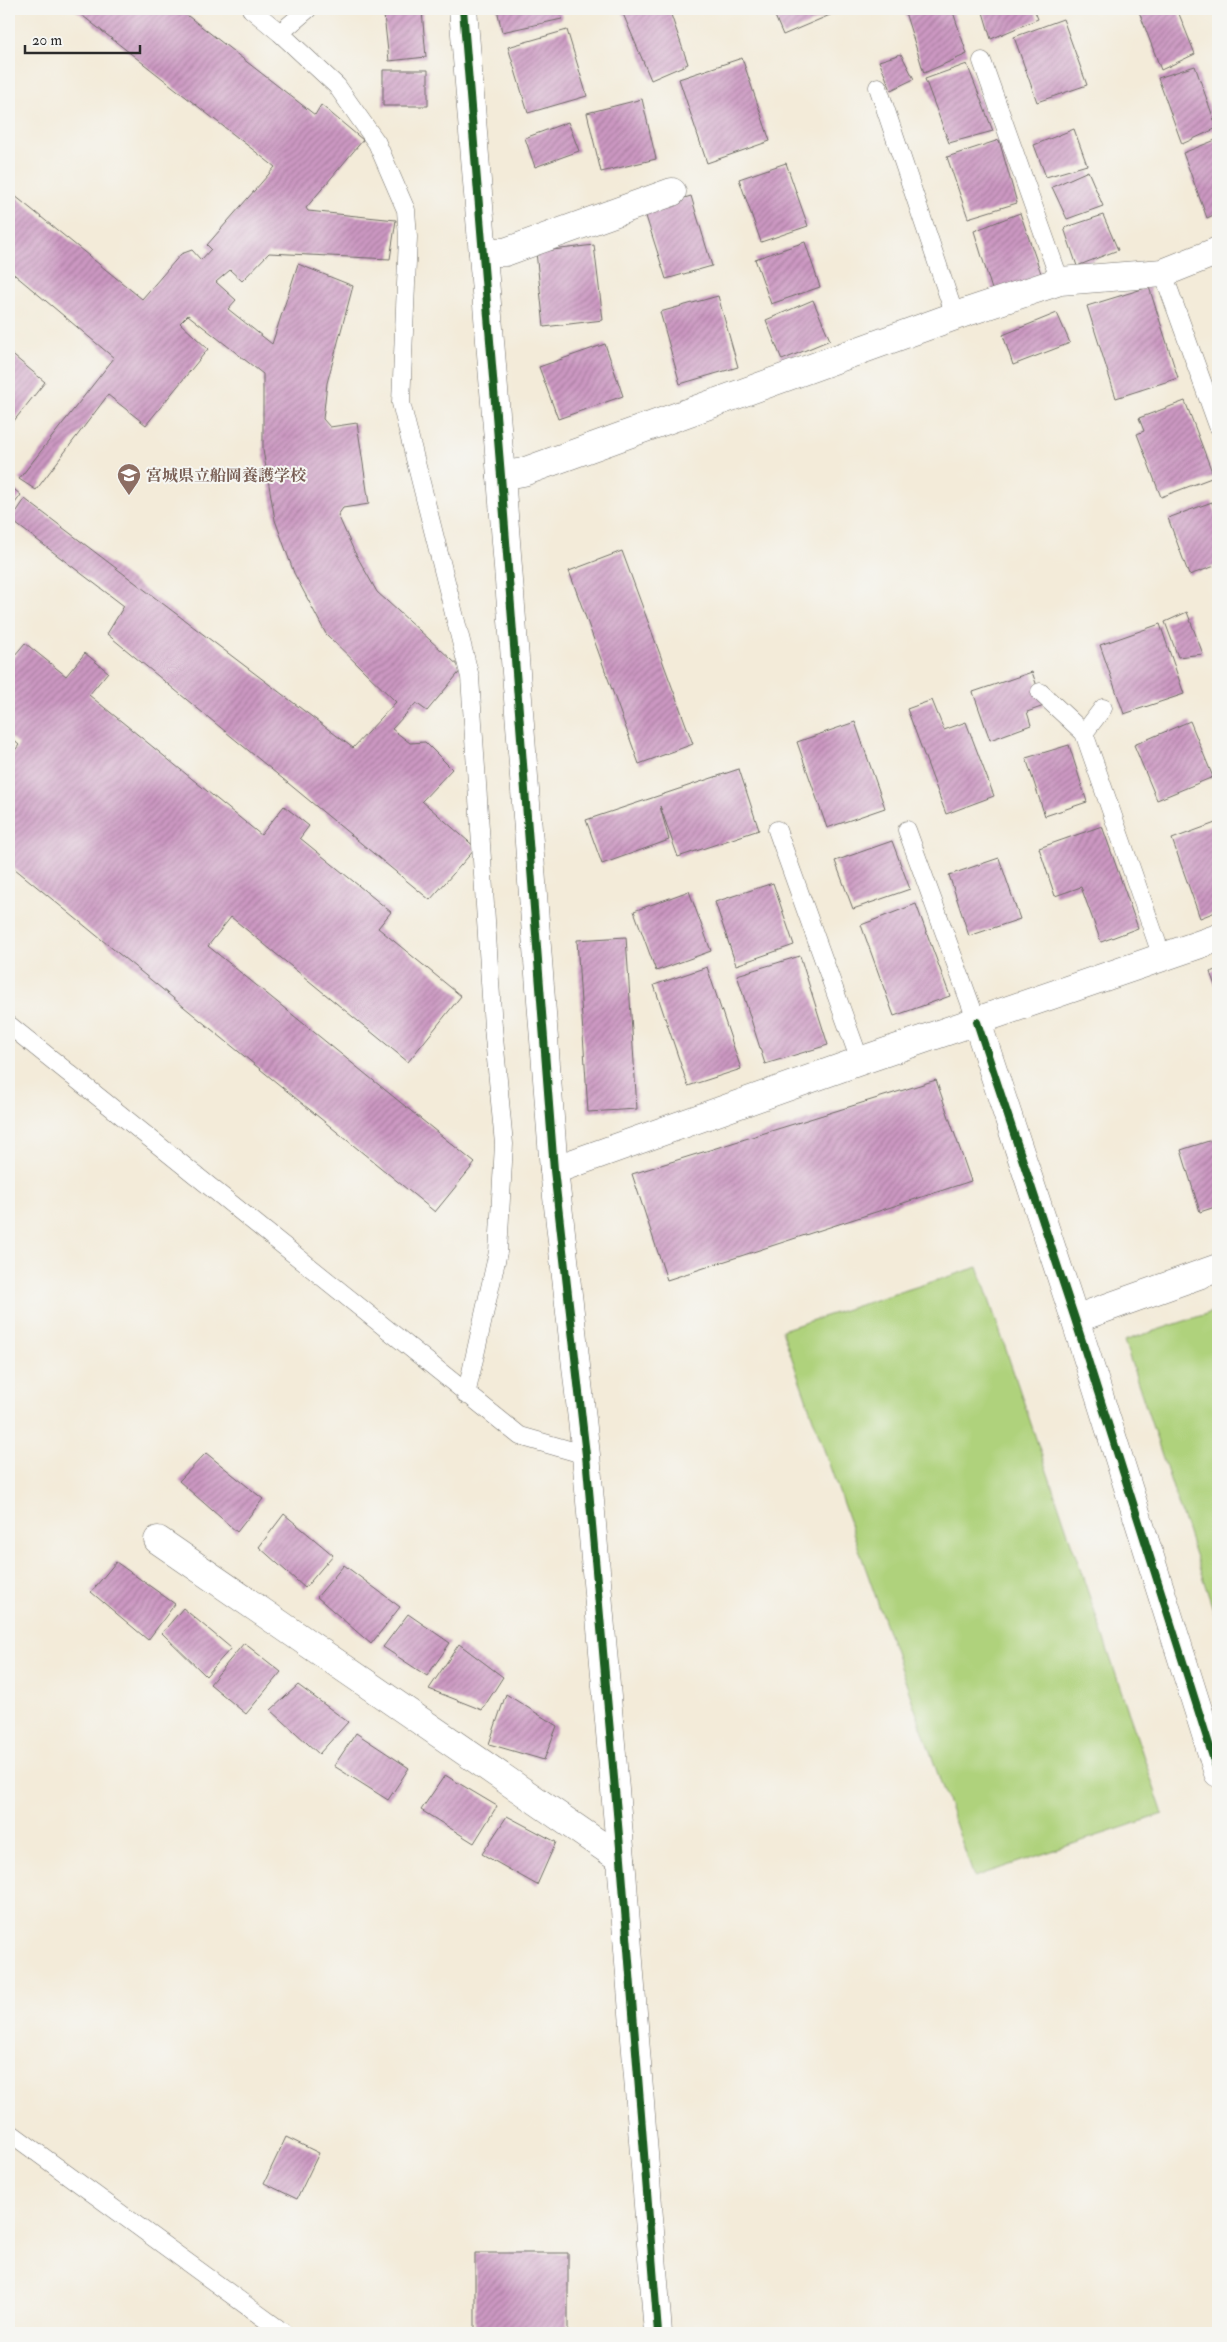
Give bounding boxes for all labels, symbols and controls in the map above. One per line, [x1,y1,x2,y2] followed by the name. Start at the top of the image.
[25,22,140,54] scale bar
[32,31,62,50] text: 20 m
[116,462,142,496] school or university icon: 宮城県立船岡養護学校
[146,466,307,486] place label: 宮城県立船岡養護学校

